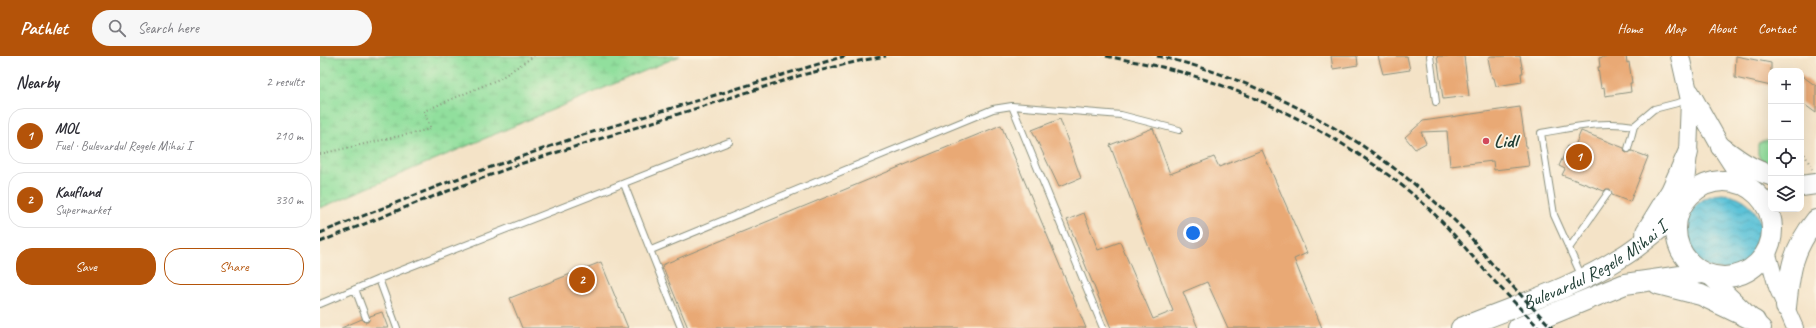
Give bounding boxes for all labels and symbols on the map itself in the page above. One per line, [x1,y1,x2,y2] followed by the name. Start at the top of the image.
[1494,129,1521,153] place label: Lidl
[1481,136,1491,146] marker: Lidl
[1566,142,1592,172] pin: 1
[1519,213,1675,315] street label: Bulevardul Regele Mihai I
[1183,223,1203,243] your location
[569,265,595,295] pin: 2

